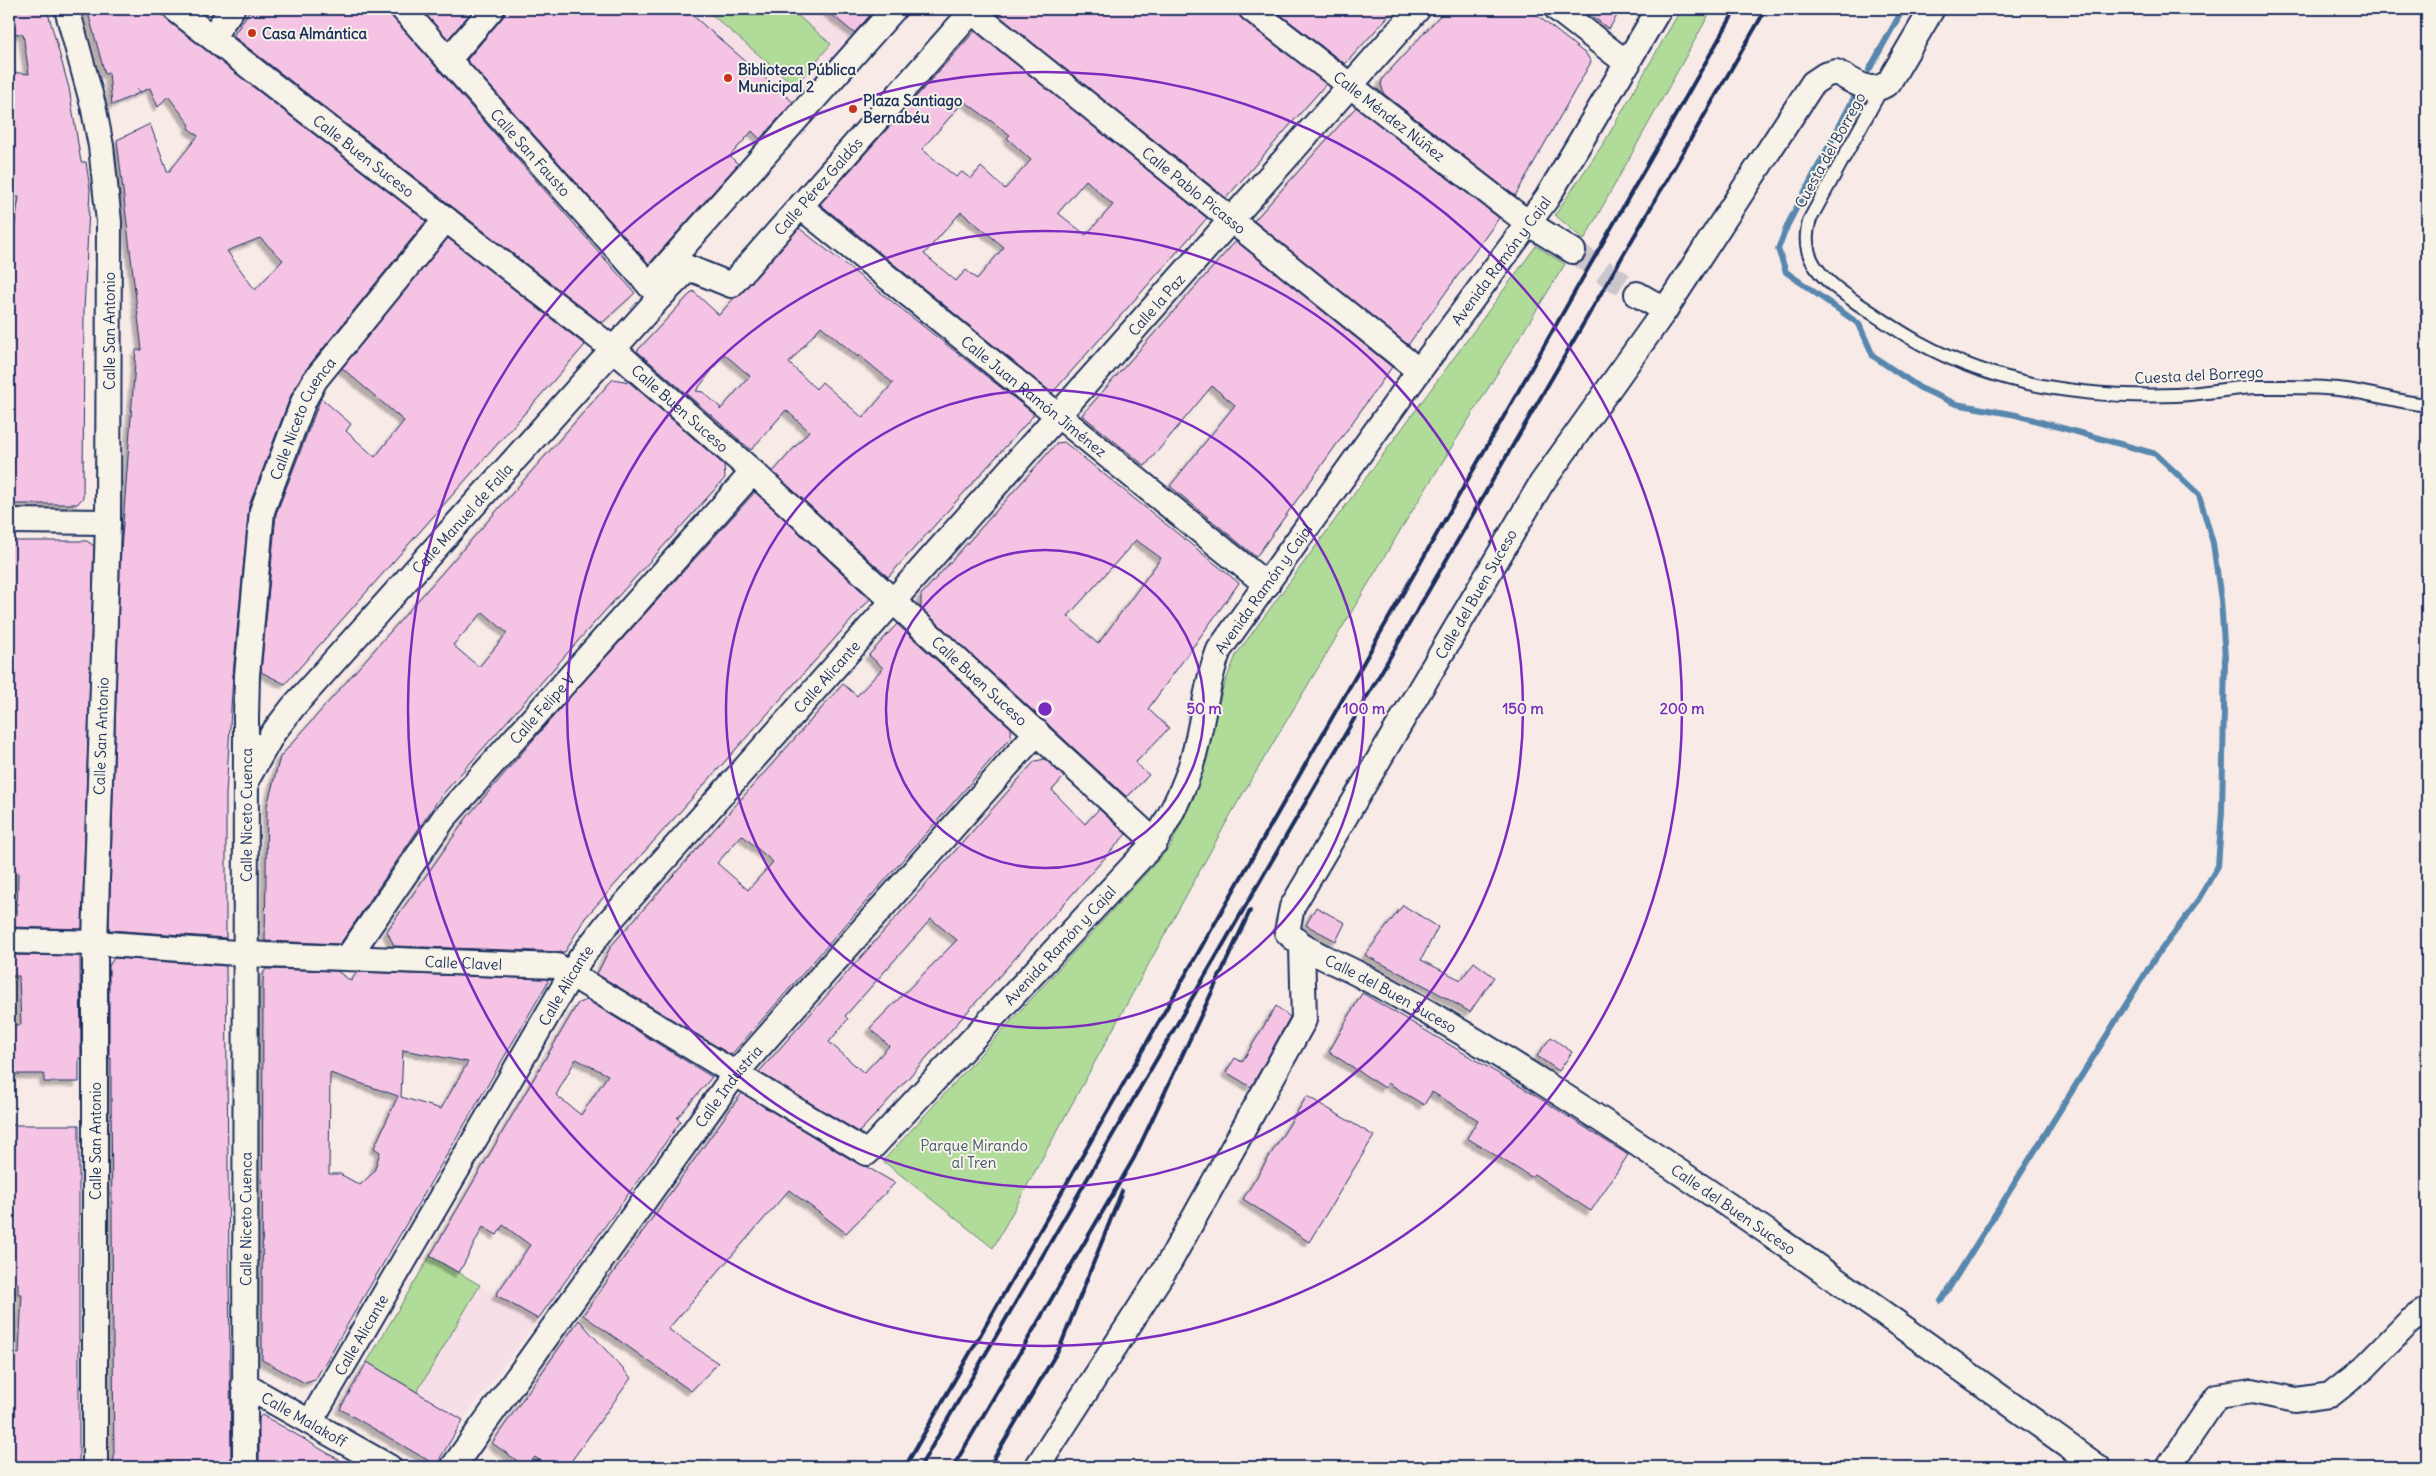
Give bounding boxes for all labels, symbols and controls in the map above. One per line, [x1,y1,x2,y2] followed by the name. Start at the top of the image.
[262,24,367,43] place label: Casa Almántica
[246,27,258,39] marker: Casa Almántica
[738,60,856,97] place label: Biblioteca Pública Municipal 2
[1330,67,1449,165] street label: Calle Méndez Núñez
[722,72,734,84] marker: Biblioteca Pública Municipal 2
[1790,89,1870,211] street label: Cuesta del Borrego
[863,91,963,127] place label: Plaza Santiago Bernabéu
[847,103,859,115] marker: Plaza Santiago Bernabéu
[487,104,575,200] street label: Calle San Fausto
[309,110,418,201] street label: Calle Buen Suceso
[770,133,867,239] street label: Calle Pérez Galdós
[1138,143,1250,238] street label: Calle Pablo Picasso
[1447,192,1555,329] street label: Avenida Ramón y Cajal
[1124,269,1189,339] street label: Calle la Paz
[100,272,119,390] street label: Calle San Antonio
[957,331,1111,461] street label: Calle Juan Ramón Jiménez
[265,353,340,482] street label: Calle Niceto Cuenca
[628,360,733,456] street label: Calle Buen Suceso
[2134,362,2264,388] street label: Cuesta del Borrego
[408,459,517,577] street label: Calle Manuel de Falla
[1210,520,1316,657] street label: Avenida Ramón y Cajal
[1431,526,1521,662] street label: Calle del Buen Suceso
[928,632,1032,729] street label: Calle Buen Suceso
[789,636,864,717] street label: Calle Alicante
[505,669,579,748] street label: Calle Felipe V
[89,677,113,795] street label: Calle San Antonio
[1186,699,1222,718] text: 50 m
[1343,699,1385,718] text: 100 m
[1502,699,1544,718] text: 150 m
[1660,699,1704,718] text: 200 m
[1036,700,1054,718] centre of rings
[236,747,255,882] street label: Calle Niceto Cuenca
[1000,882,1119,1009] street label: Avenida Ramón y Cajal
[534,941,597,1029] street label: Calle Alicante
[1322,950,1460,1037] street label: Calle del Buen Suceso
[424,952,502,973] street label: Calle Clavel
[690,1040,766,1131] street label: Calle Industria
[86,1082,105,1200] street label: Calle San Antonio
[920,1136,1028,1172] park label: Parque Mirando al Tren
[236,1151,255,1286] street label: Calle Niceto Cuenca
[1668,1160,1800,1259] street label: Calle del Buen Suceso
[330,1291,392,1379] street label: Calle Alicante
[258,1387,351,1451] street label: Calle Malakoff

